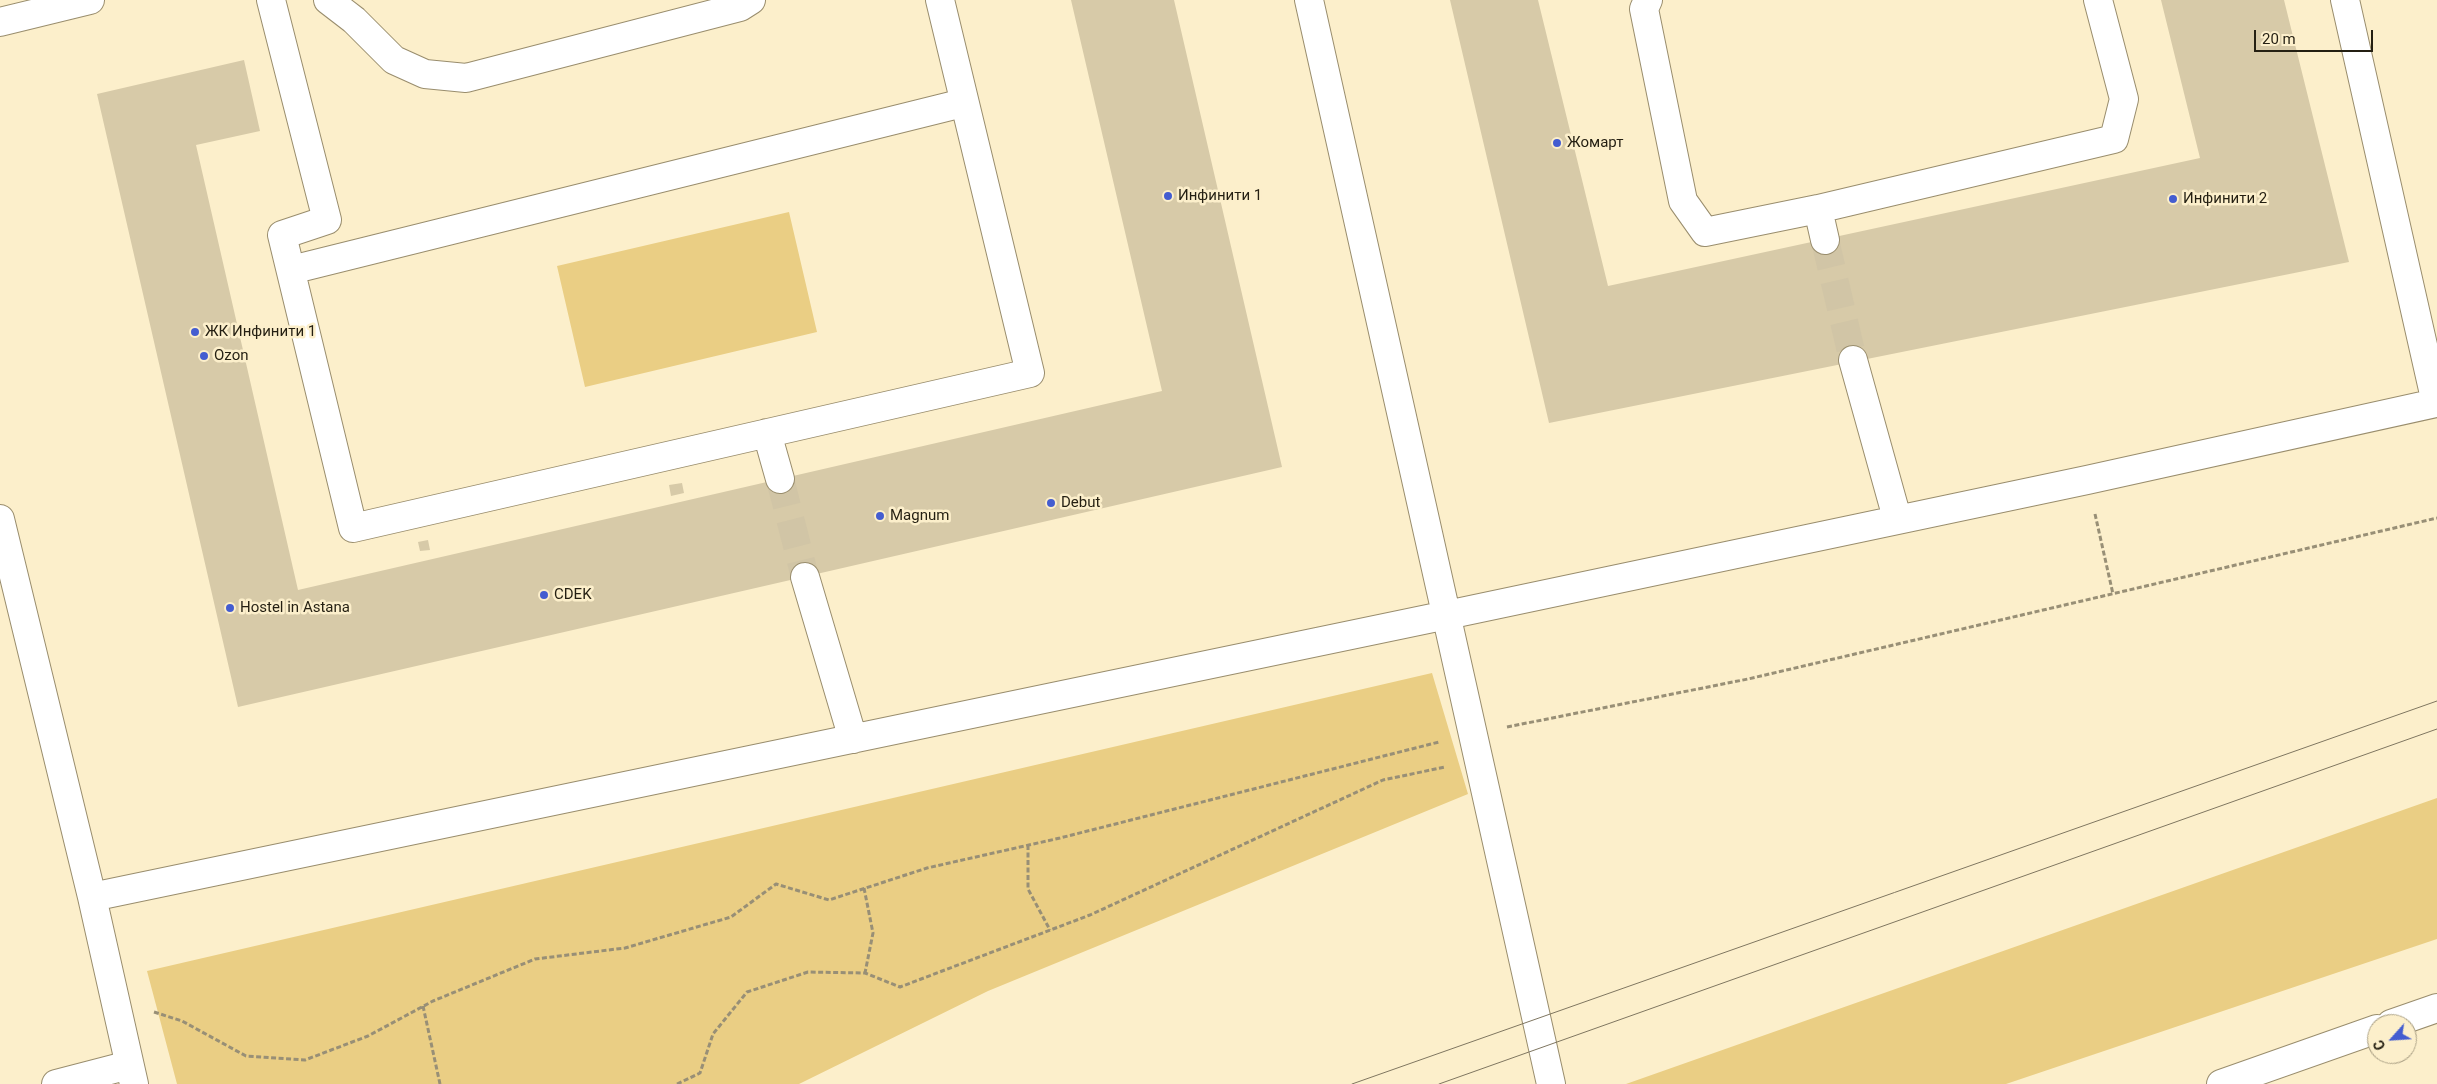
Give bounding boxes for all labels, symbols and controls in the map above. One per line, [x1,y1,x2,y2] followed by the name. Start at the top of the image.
[2257,20,2376,52] scale bar
[2262,30,2296,48] text: 20 m
[1567,134,1623,152] place label: Жомарт
[1551,137,1563,149] marker: Жомарт
[1178,187,1262,205] place label: Инфинити 1
[1162,190,1174,202] marker: Инфинити 1
[2183,190,2267,208] place label: Инфинити 2
[2167,193,2179,205] marker: Инфинити 2
[205,323,316,341] place label: ЖК Инфинити 1
[189,326,201,338] marker: ЖК Инфинити 1
[214,347,248,365] place label: Ozon
[198,350,210,362] marker: Ozon
[1061,494,1100,512] place label: Debut
[1045,497,1057,509] marker: Debut
[890,507,949,525] place label: Magnum
[874,510,886,522] marker: Magnum
[554,586,592,604] place label: CDEK
[538,589,550,601] marker: CDEK
[240,599,350,617] place label: Hostel in Astana
[224,602,236,614] marker: Hostel in Astana
[2367,1014,2417,1064] north arrow
[2370,1038,2389,1053] text: С

